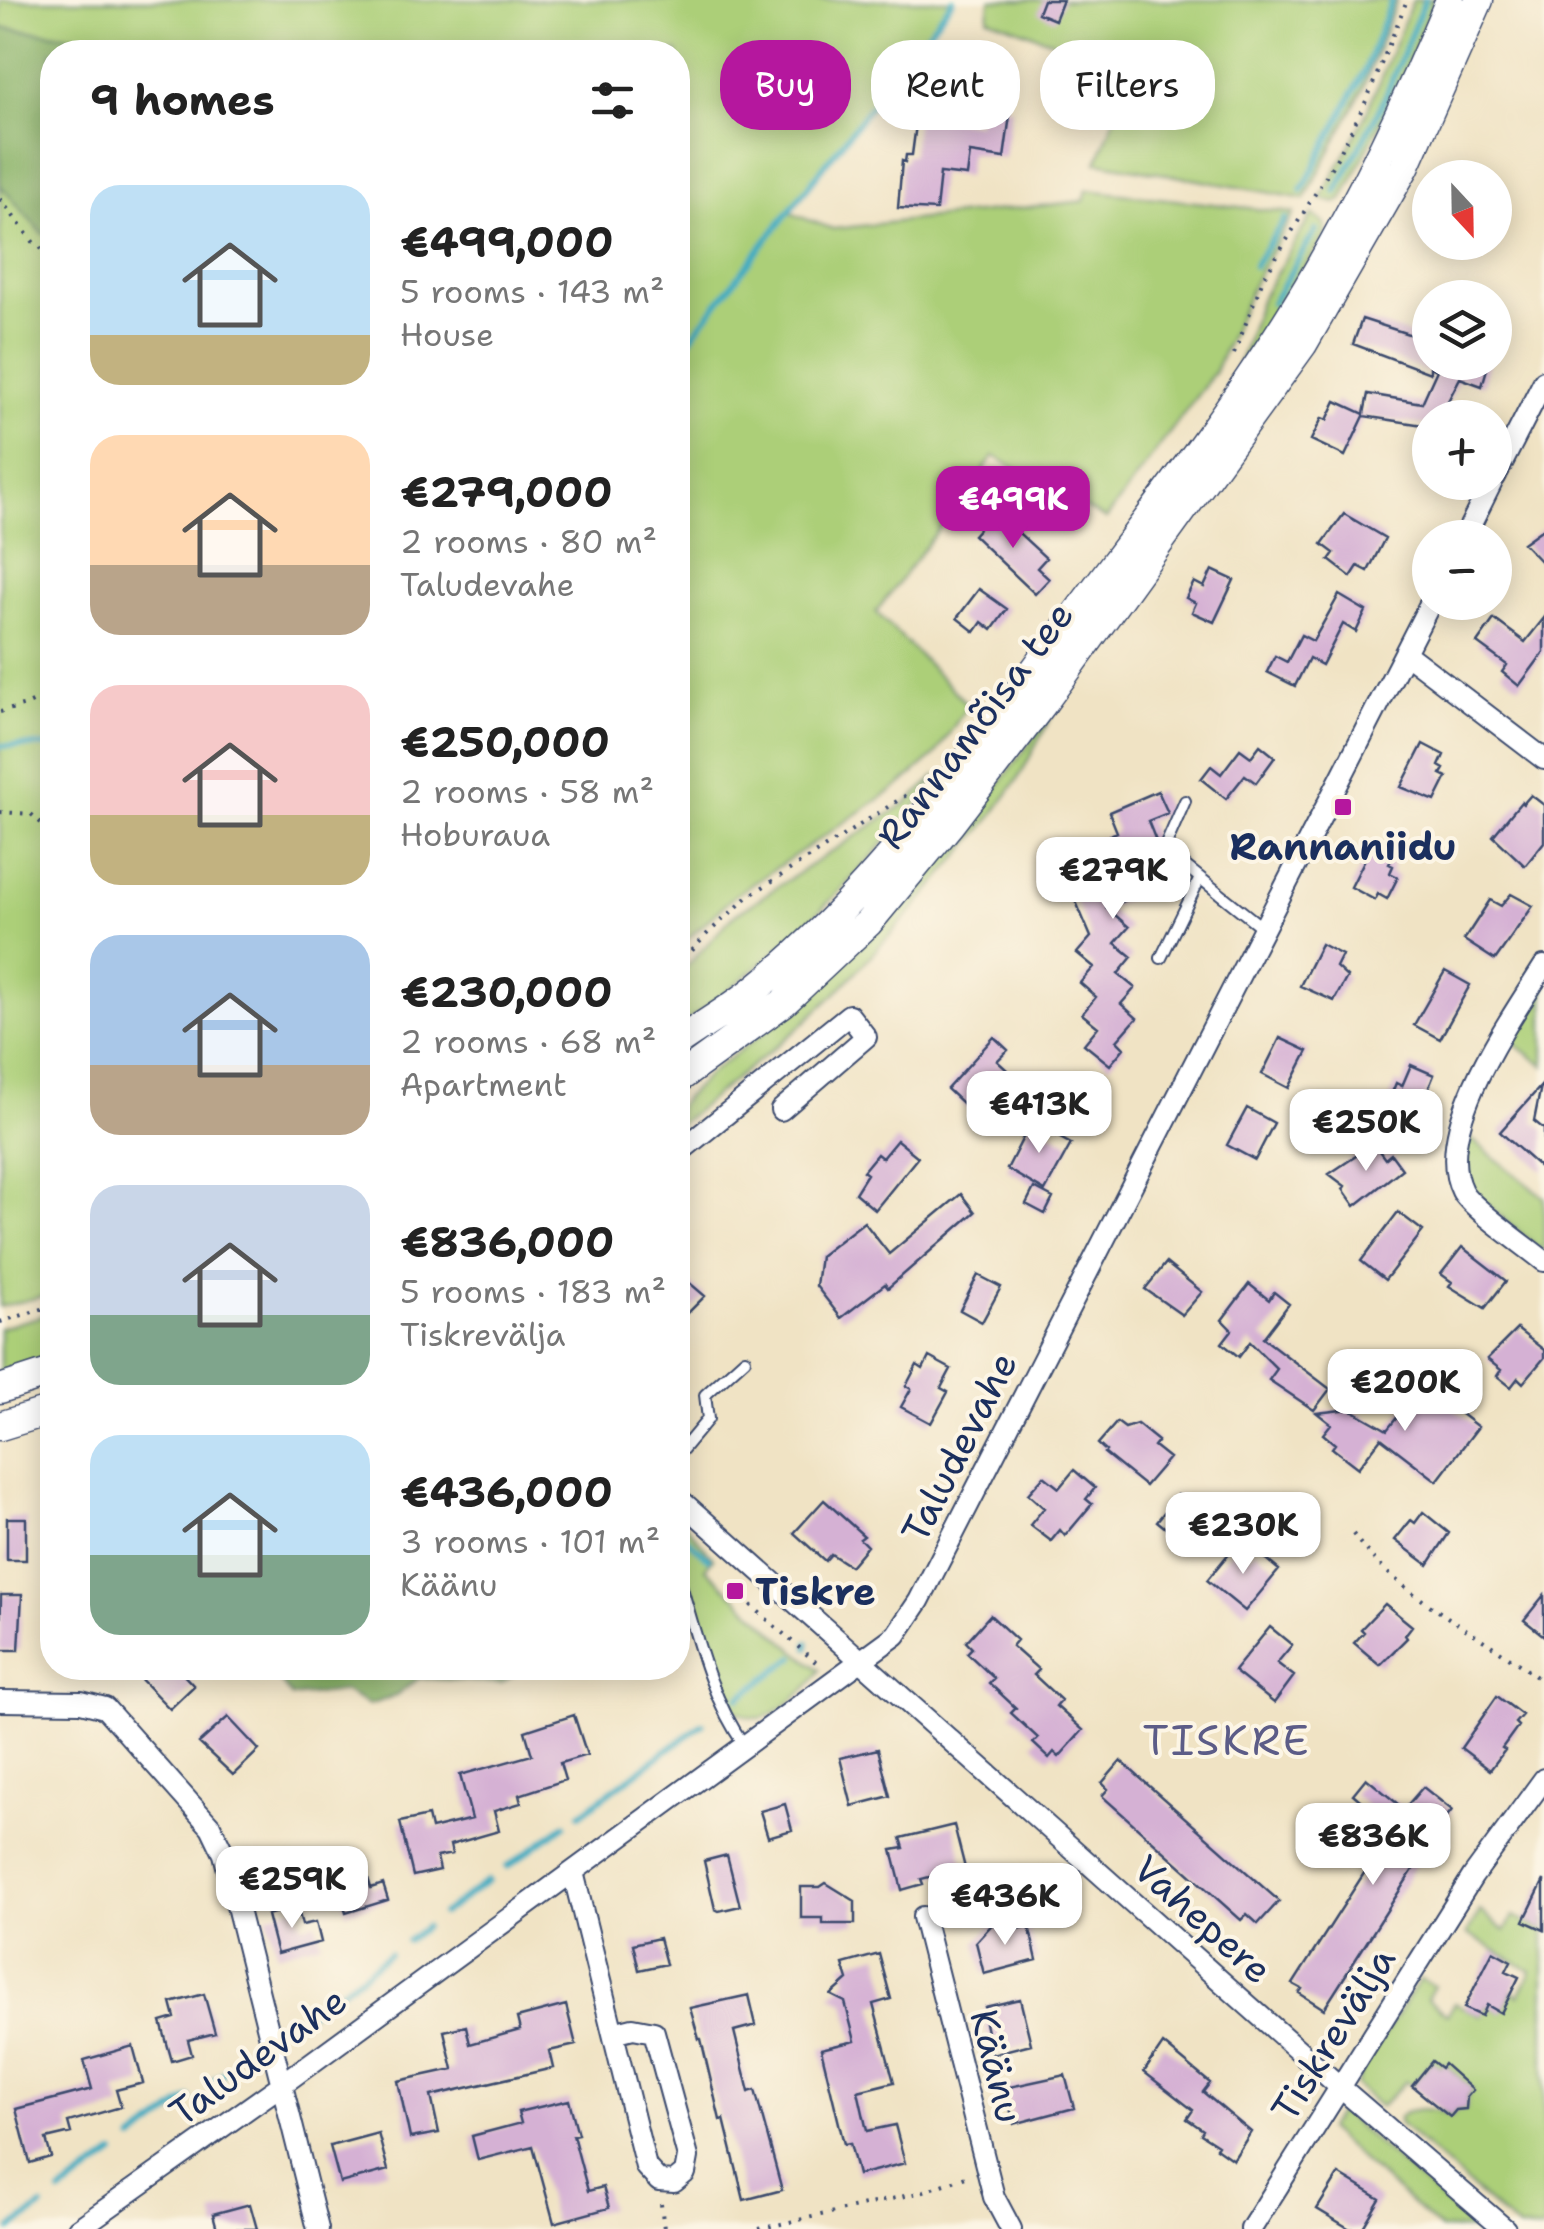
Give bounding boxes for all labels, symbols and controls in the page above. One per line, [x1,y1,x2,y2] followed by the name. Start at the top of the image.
[720,40,851,130] chip: Buy
[871,40,1020,130] chip: Rent
[1040,40,1215,130] chip: Filters
[90,72,275,128] text: 9 homes
[585,73,640,128] icon: filters
[1412,160,1512,260] north arrow
[1412,160,1512,620] map controls
[400,214,614,270] text: €499,000
[170,225,290,345] icon: home
[400,270,665,313] text: 5 rooms · 143 m²
[1412,280,1512,380] button: layers
[400,313,494,356] text: House
[1412,400,1512,500] button: +
[400,464,613,520] text: €279,000
[943,466,1083,551] pin: €499K
[170,475,290,595] icon: home
[958,477,1068,520] text: €499K
[400,520,657,563] text: 2 rooms · 80 m²
[1412,520,1512,620] button: −
[400,563,575,606] text: Taludevahe
[865,591,1085,859] street label: Rannamõisa tee
[400,714,610,770] text: €250,000
[170,725,290,845] icon: home
[400,770,654,813] text: 2 rooms · 58 m²
[1332,796,1354,818] marker: Rannaniidu
[400,813,550,856] text: Hoburaua
[1229,821,1457,872] place label: Rannaniidu
[1043,837,1183,922] pin: €279K
[1058,848,1168,891] text: €279K
[400,964,613,1020] text: €230,000
[170,975,290,1095] icon: home
[400,1020,656,1063] text: 2 rooms · 68 m²
[400,1063,567,1106] text: Apartment
[969,1071,1109,1156] pin: €413K
[989,1082,1089,1125] text: €413K
[1296,1089,1436,1174] pin: €250K
[1312,1100,1420,1143] text: €250K
[400,1214,614,1270] text: €836,000
[170,1225,290,1345] icon: home
[400,1270,666,1313] text: 5 rooms · 183 m²
[400,1313,566,1356] text: Tiskrevälja
[889,1343,1029,1551] street label: Taludevahe
[1335,1349,1475,1434] pin: €200K
[1350,1360,1460,1403] text: €200K
[400,1464,613,1520] text: €436,000
[170,1475,290,1595] icon: home
[1173,1492,1313,1577] pin: €230K
[1188,1503,1298,1546] text: €230K
[400,1520,660,1563] text: 3 rooms · 101 m²
[400,1563,497,1606] text: Käänu
[755,1566,876,1617] place label: Tiskre
[724,1580,746,1602] marker: Tiskre
[1143,1712,1311,1768] district label: TISKRE
[1303,1803,1443,1888] pin: €836K
[1317,1814,1429,1857] text: €836K
[1123,1843,1283,1995] street label: Vahepere
[222,1846,362,1931] pin: €259K
[238,1857,346,1900] text: €259K
[935,1863,1075,1948] pin: €436K
[950,1874,1060,1917] text: €436K
[1259,1937,1407,2131] street label: Tiskrevälja
[159,1974,357,2138] street label: Taludevahe
[958,2004,1036,2128] street label: Käänu

